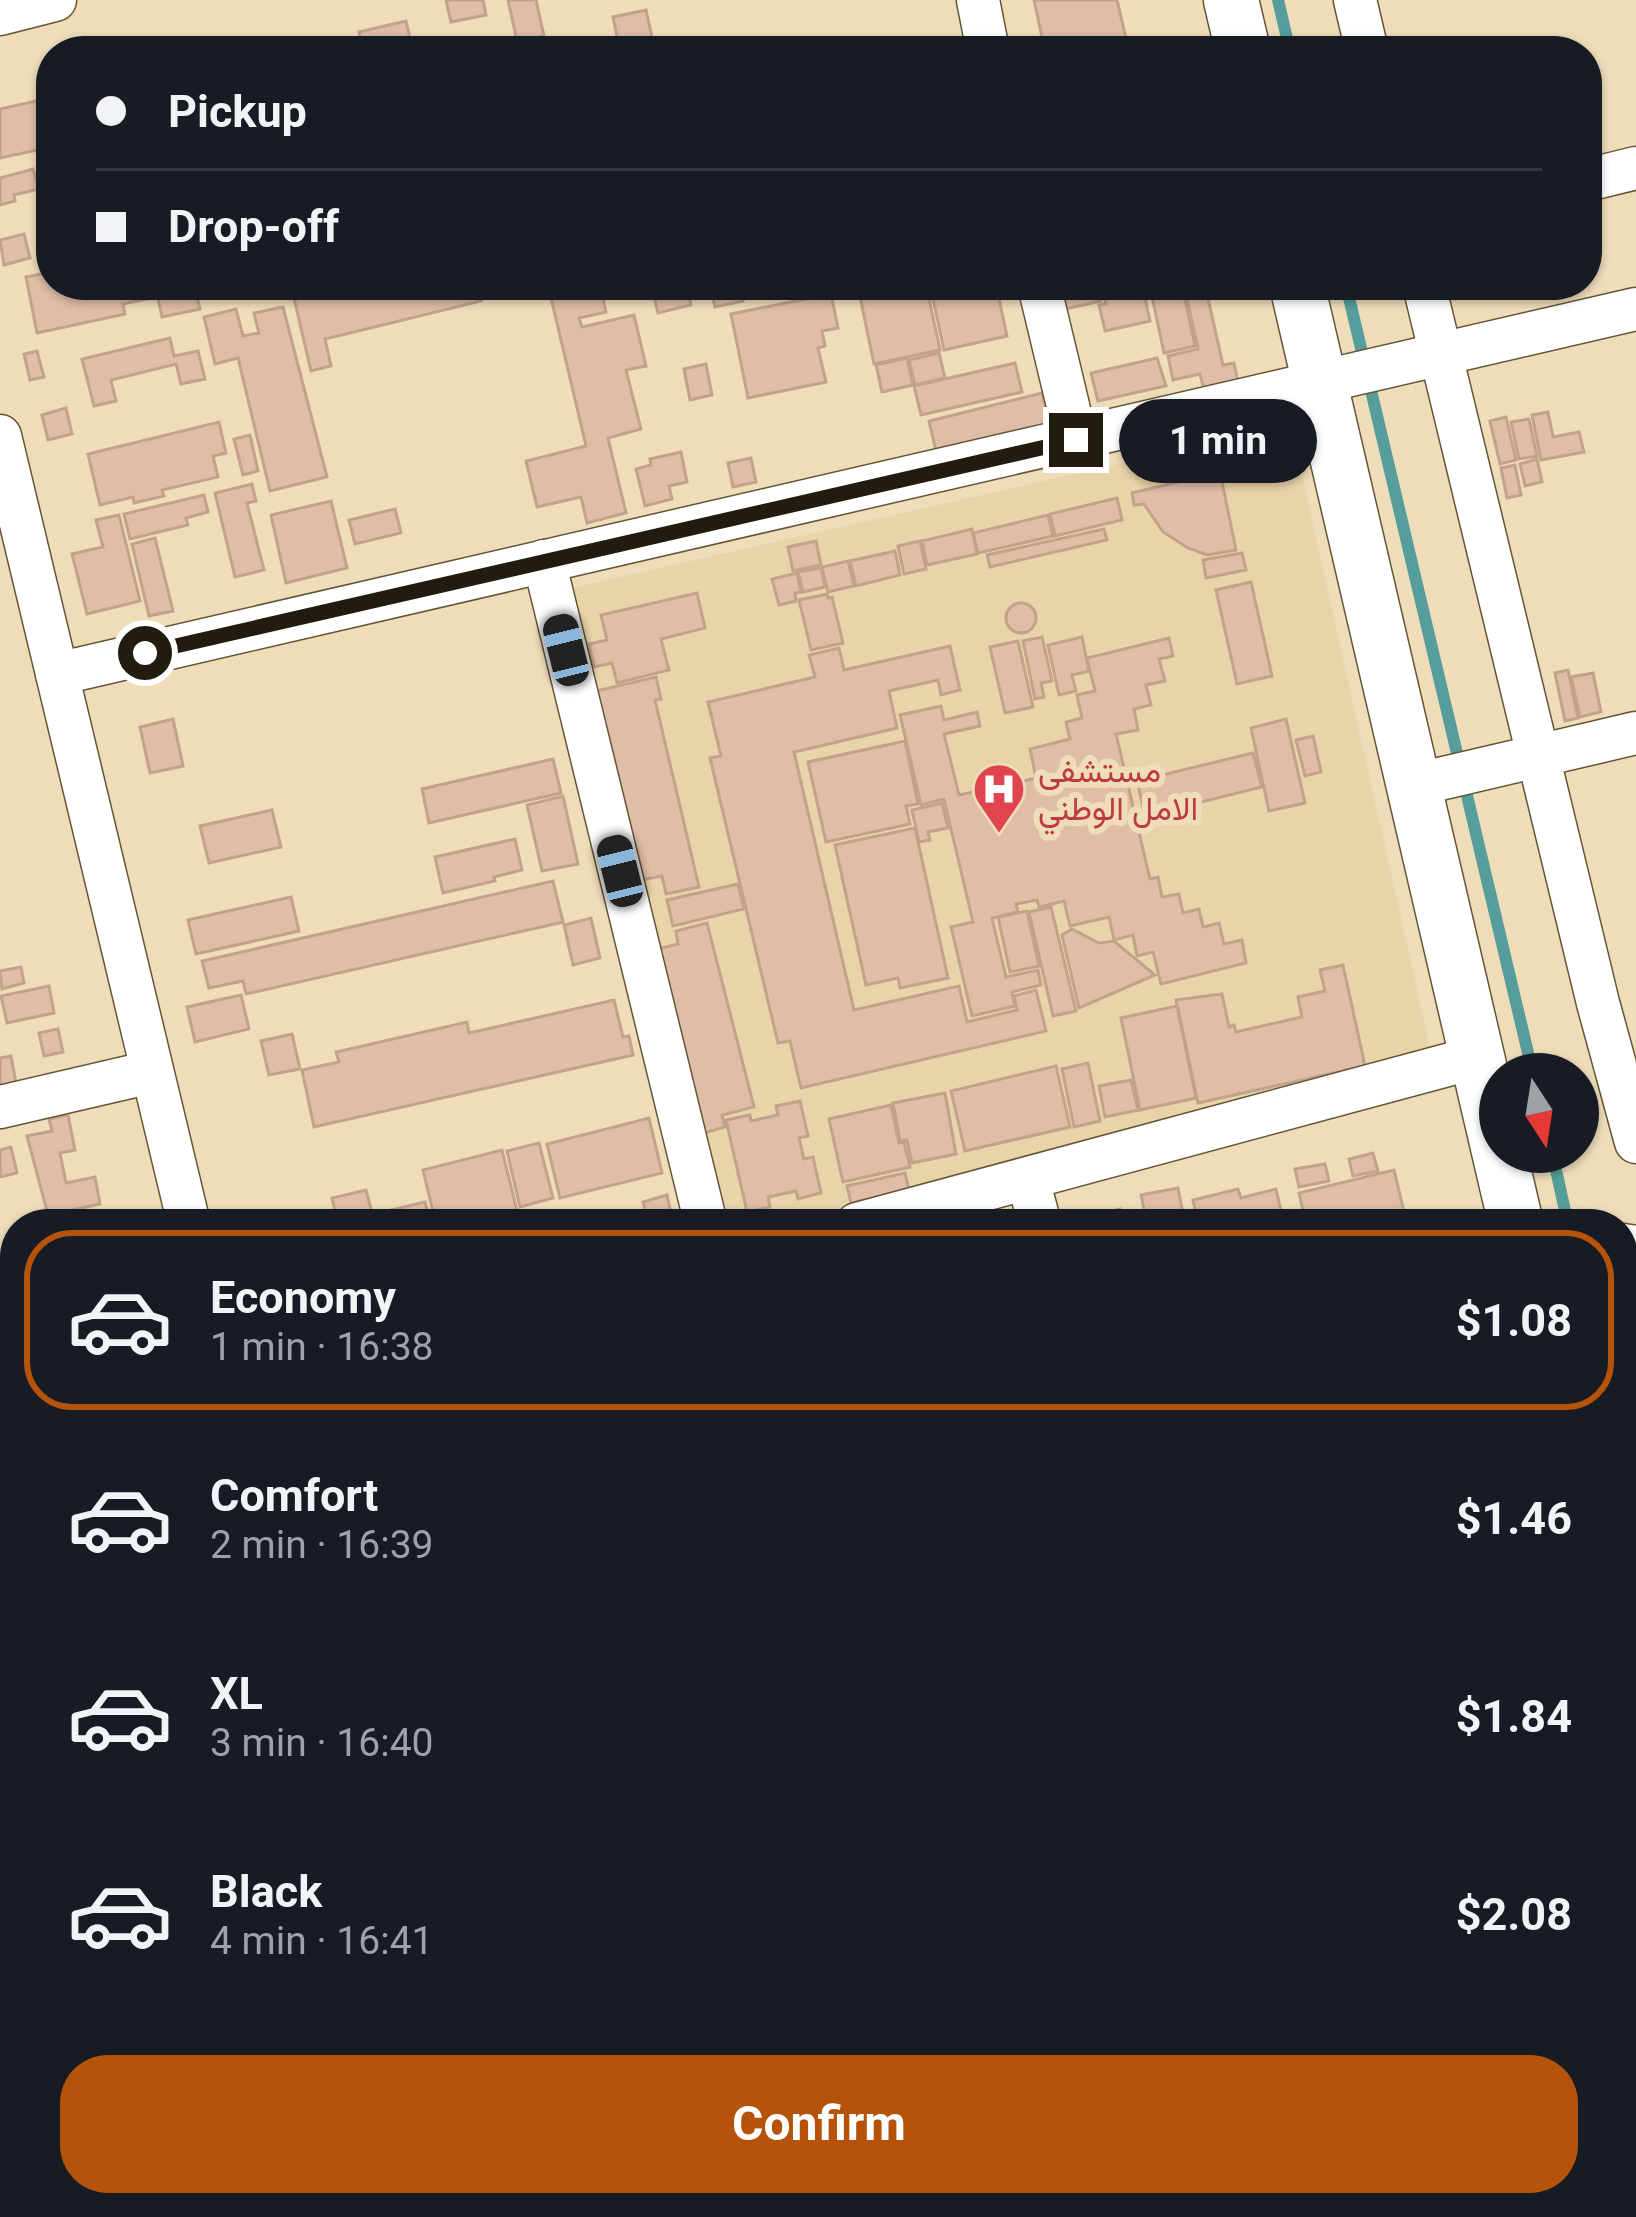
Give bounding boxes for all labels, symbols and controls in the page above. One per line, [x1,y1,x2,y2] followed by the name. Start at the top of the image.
[168,85,307,138] text: Pickup
[168,200,339,253] text: Drop-off
[1118,398,1316,482] callout: 1 min
[1049,413,1103,467] route end
[1169,418,1267,464] text: 1 min
[540,611,592,689] car
[118,626,172,680] route start
[1038,751,1198,835] place label: مستشفى الامل الوطني
[971,761,1027,835] hospital icon: مستشفى الامل الوطني
[594,832,646,910] car
[1479,1053,1599,1173] north arrow
[1479,1053,1599,1173] map controls
[66,1266,174,1374] icon: car
[210,1271,396,1324] text: Economy
[1456,1294,1572,1347] text: $1.08
[210,1324,433,1370] text: 1 min · 16:38
[66,1464,174,1572] icon: car
[210,1469,378,1522] text: Comfort
[1456,1492,1572,1545] text: $1.46
[210,1522,433,1568] text: 2 min · 16:39
[66,1662,174,1770] icon: car
[210,1667,263,1720] text: XL
[1456,1690,1572,1743] text: $1.84
[210,1720,433,1766] text: 3 min · 16:40
[66,1860,174,1968] icon: car
[210,1865,322,1918] text: Black
[1456,1888,1572,1941] text: $2.08
[210,1918,433,1964] text: 4 min · 16:41
[60,2055,1578,2193] button: Confirm

